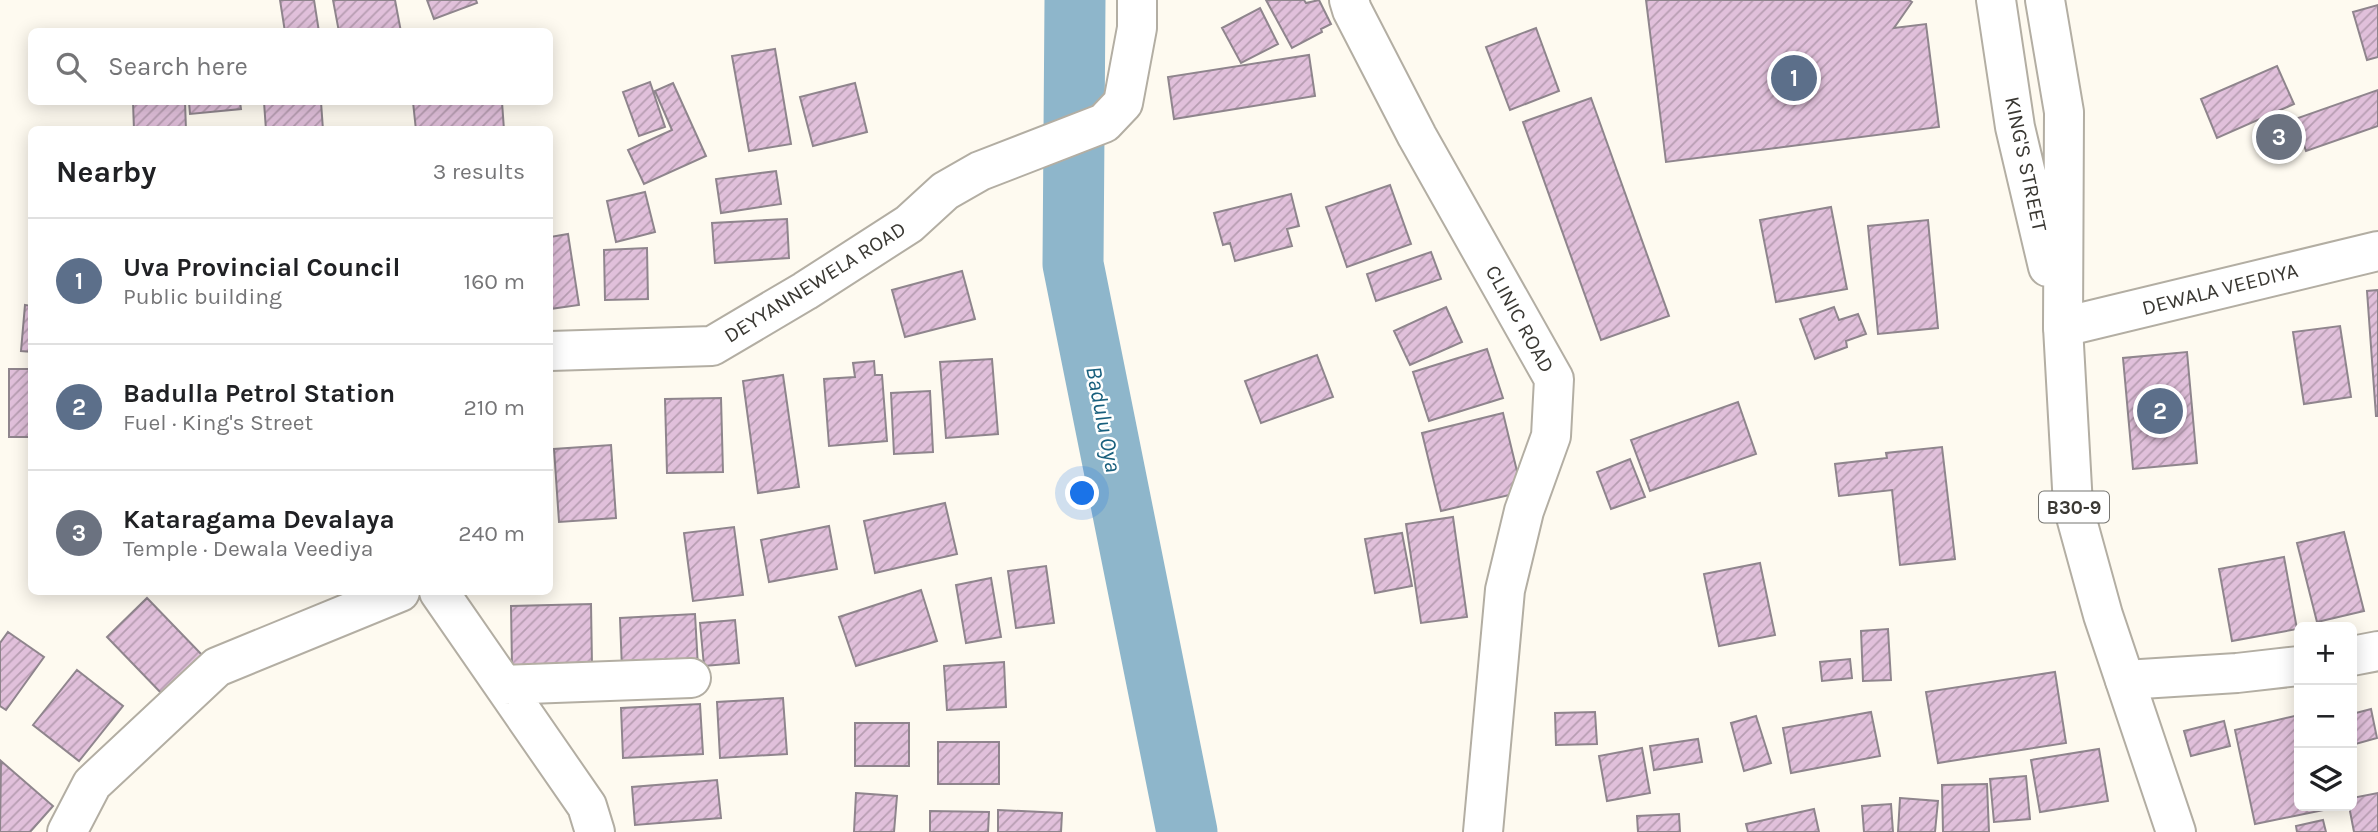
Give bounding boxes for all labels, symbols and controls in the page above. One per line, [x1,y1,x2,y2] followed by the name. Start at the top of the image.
[28,28,553,105] search box
[52,48,90,86] icon: search
[108,51,248,82] text: Search here
[1771,52,1817,104] pin: 1
[2000,94,2052,234] street label: KING'S STREET
[2256,111,2302,163] pin: 3
[56,154,156,190] text: Nearby
[433,158,525,185] text: 3 results
[720,216,910,348] street label: DEYYANNEWELA ROAD
[123,252,400,283] text: Uva Provincial Council
[2139,258,2301,320] street label: DEWALA VEEDIYA
[1481,261,1559,377] street label: CLINIC ROAD
[75,268,83,295] text: 1
[464,268,525,295] text: 160 m
[123,283,282,310] text: Public building
[1080,364,1127,474] water label: Badulu Oya
[123,378,395,409] text: Badulla Petrol Station
[2137,385,2183,437] pin: 2
[72,394,86,421] text: 2
[463,394,525,421] text: 210 m
[123,409,313,436] text: Fuel · King's Street
[1065,476,1099,510] your location
[2039,492,2109,522] road number: B30-9
[123,504,395,535] text: Kataragama Devalaya
[72,520,86,547] text: 3
[458,520,525,547] text: 240 m
[123,535,373,562] text: Temple · Dewala Veediya
[2294,622,2357,811] map controls
[2294,622,2357,685] button: +
[2294,685,2357,748] button: −
[2294,748,2357,811] button: layers

